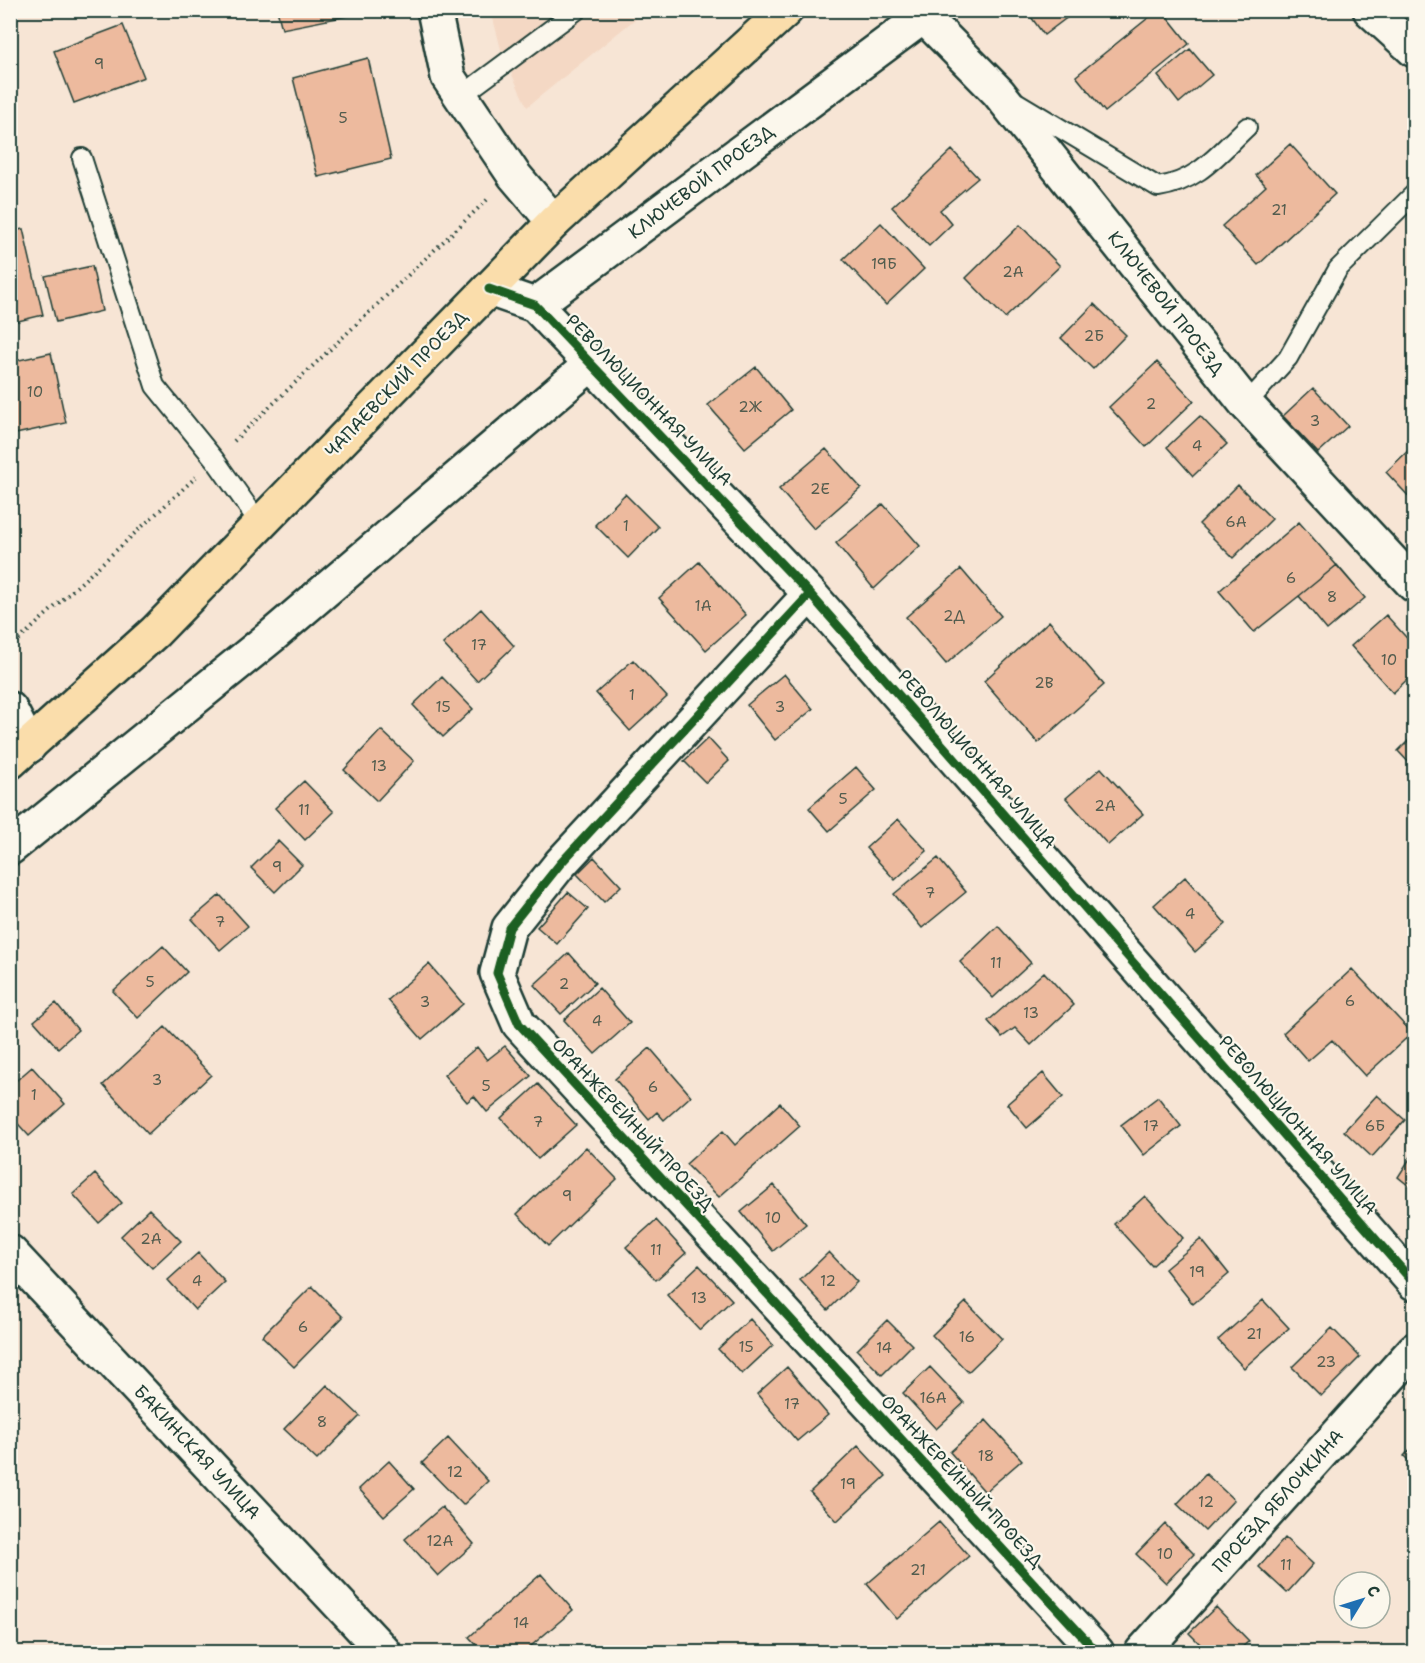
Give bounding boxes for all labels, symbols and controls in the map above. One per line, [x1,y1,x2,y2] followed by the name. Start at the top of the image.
[94,54,104,74] house number: 9
[338,108,348,128] house number: 5
[623,119,779,245] street label: КЛЮЧЕВОЙ ПРОЕЗД
[1271,200,1287,220] house number: 21
[1102,226,1230,380] street label: КЛЮЧЕВОЙ ПРОЕЗД
[871,254,897,274] house number: 19Б
[1002,262,1024,282] house number: 2А
[319,305,473,463] street label: ЧАПАЕВСКИЙ ПРОЕЗД
[560,309,738,491] street label: РЕВОЛЮЦИОННАЯ УЛИЦА
[1084,326,1104,346] house number: 2Б
[27,382,43,402] house number: 10
[1146,394,1156,414] house number: 2
[738,397,763,417] house number: 2Ж
[1310,411,1320,431] house number: 3
[1192,436,1202,456] house number: 4
[810,479,830,499] house number: 2Е
[1225,512,1247,532] house number: 6А
[623,516,629,536] house number: 1
[1286,568,1296,588] house number: 6
[1327,587,1337,607] house number: 8
[694,596,712,616] house number: 1А
[943,606,966,626] house number: 2Д
[471,635,487,655] house number: 17
[1381,650,1397,670] house number: 10
[892,664,1062,854] street label: РЕВОЛЮЦИОННАЯ УЛИЦА
[1034,673,1054,693] house number: 2В
[629,685,635,705] house number: 1
[435,697,451,717] house number: 15
[775,697,785,717] house number: 3
[371,756,387,776] house number: 13
[838,789,848,809] house number: 5
[1094,796,1116,816] house number: 2А
[298,800,310,820] house number: 11
[272,857,282,877] house number: 9
[925,883,935,903] house number: 7
[1185,904,1195,924] house number: 4
[215,912,225,932] house number: 7
[990,953,1002,973] house number: 11
[145,972,155,992] house number: 5
[559,974,569,994] house number: 2
[1345,991,1355,1011] house number: 6
[420,992,430,1012] house number: 3
[1023,1003,1039,1023] house number: 13
[592,1011,602,1031] house number: 4
[1213,1030,1383,1220] street label: РЕВОЛЮЦИОННАЯ УЛИЦА
[547,1033,720,1216] street label: ОРАНЖЕРЕЙНЫЙ ПРОЕЗД
[152,1070,162,1090] house number: 3
[481,1076,491,1096] house number: 5
[648,1077,658,1097] house number: 6
[31,1085,37,1105] house number: 1
[533,1112,543,1132] house number: 7
[1143,1116,1159,1136] house number: 17
[1365,1116,1385,1136] house number: 6Б
[562,1186,572,1206] house number: 9
[765,1208,781,1228] house number: 10
[140,1229,162,1249] house number: 2А
[650,1240,662,1260] house number: 11
[1189,1262,1205,1282] house number: 19
[192,1271,202,1291] house number: 4
[820,1271,836,1291] house number: 12
[691,1288,707,1308] house number: 13
[298,1317,308,1337] house number: 6
[1246,1324,1262,1344] house number: 21
[959,1327,975,1347] house number: 16
[738,1337,754,1357] house number: 15
[876,1338,892,1358] house number: 14
[1316,1352,1336,1372] house number: 23
[128,1380,266,1524] street label: БАКИНСКАЯ УЛИЦА
[919,1388,947,1408] house number: 16А
[876,1390,1049,1573] street label: ОРАНЖЕРЕЙНЫЙ ПРОЕЗД
[784,1394,800,1414] house number: 17
[317,1412,327,1432] house number: 8
[1207,1424,1349,1578] street label: ПРОЕЗД ЯБЛОЧКИНА
[978,1446,994,1466] house number: 18
[447,1462,463,1482] house number: 12
[840,1474,856,1494] house number: 19
[1198,1492,1214,1512] house number: 12
[427,1531,454,1551] house number: 12А
[1157,1544,1173,1564] house number: 10
[1280,1555,1292,1575] house number: 11
[910,1560,926,1580] house number: 21
[1332,1570,1392,1630] north arrow
[1362,1581,1385,1602] text: С
[513,1613,529,1633] house number: 14

